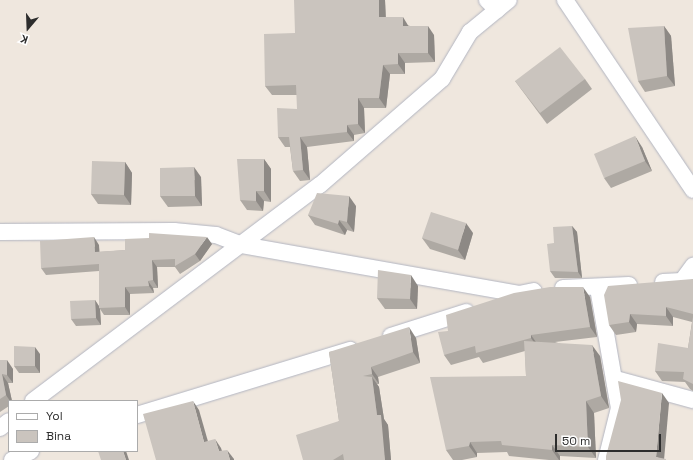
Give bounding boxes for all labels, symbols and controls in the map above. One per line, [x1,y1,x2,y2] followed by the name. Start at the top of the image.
[8,8,48,48] north arrow
[19,32,30,47] text: K
[8,400,138,452] legend
[46,408,63,424] text: Yol
[557,426,663,452] scale bar
[46,428,71,444] text: Bina
[562,433,590,449] text: 50 m

